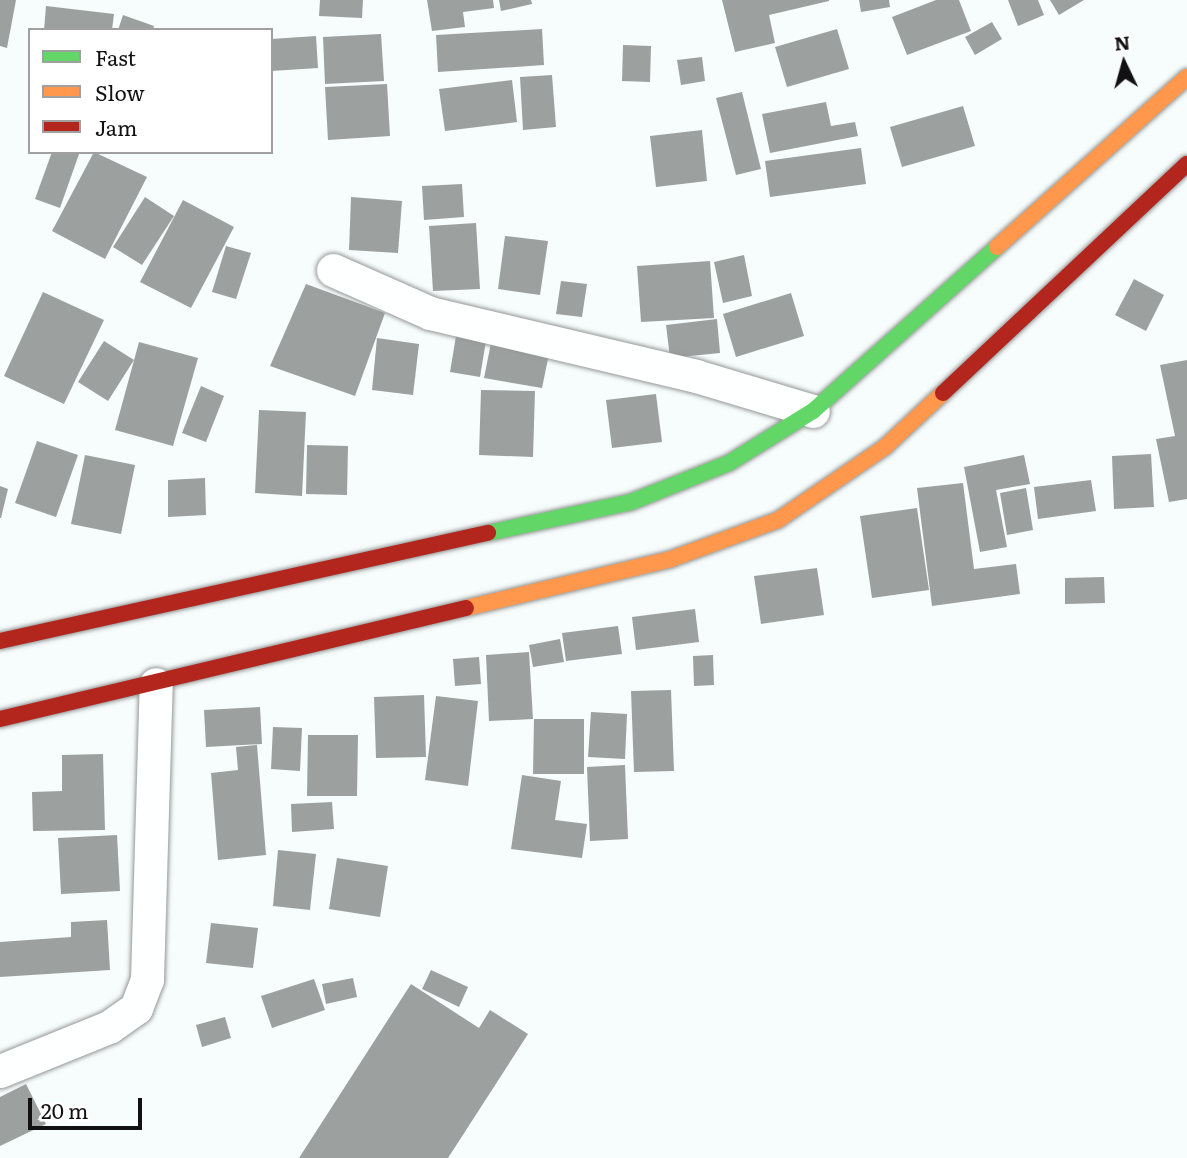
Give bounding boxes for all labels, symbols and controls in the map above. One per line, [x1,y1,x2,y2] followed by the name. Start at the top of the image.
[1113,27,1131,57] text: N
[28,28,273,154] legend
[1089,28,1159,98] north arrow
[95,41,136,72] text: Fast
[95,76,145,107] text: Slow
[95,111,137,142] text: Jam
[32,1084,145,1128] scale bar
[41,1094,88,1125] text: 20 m

